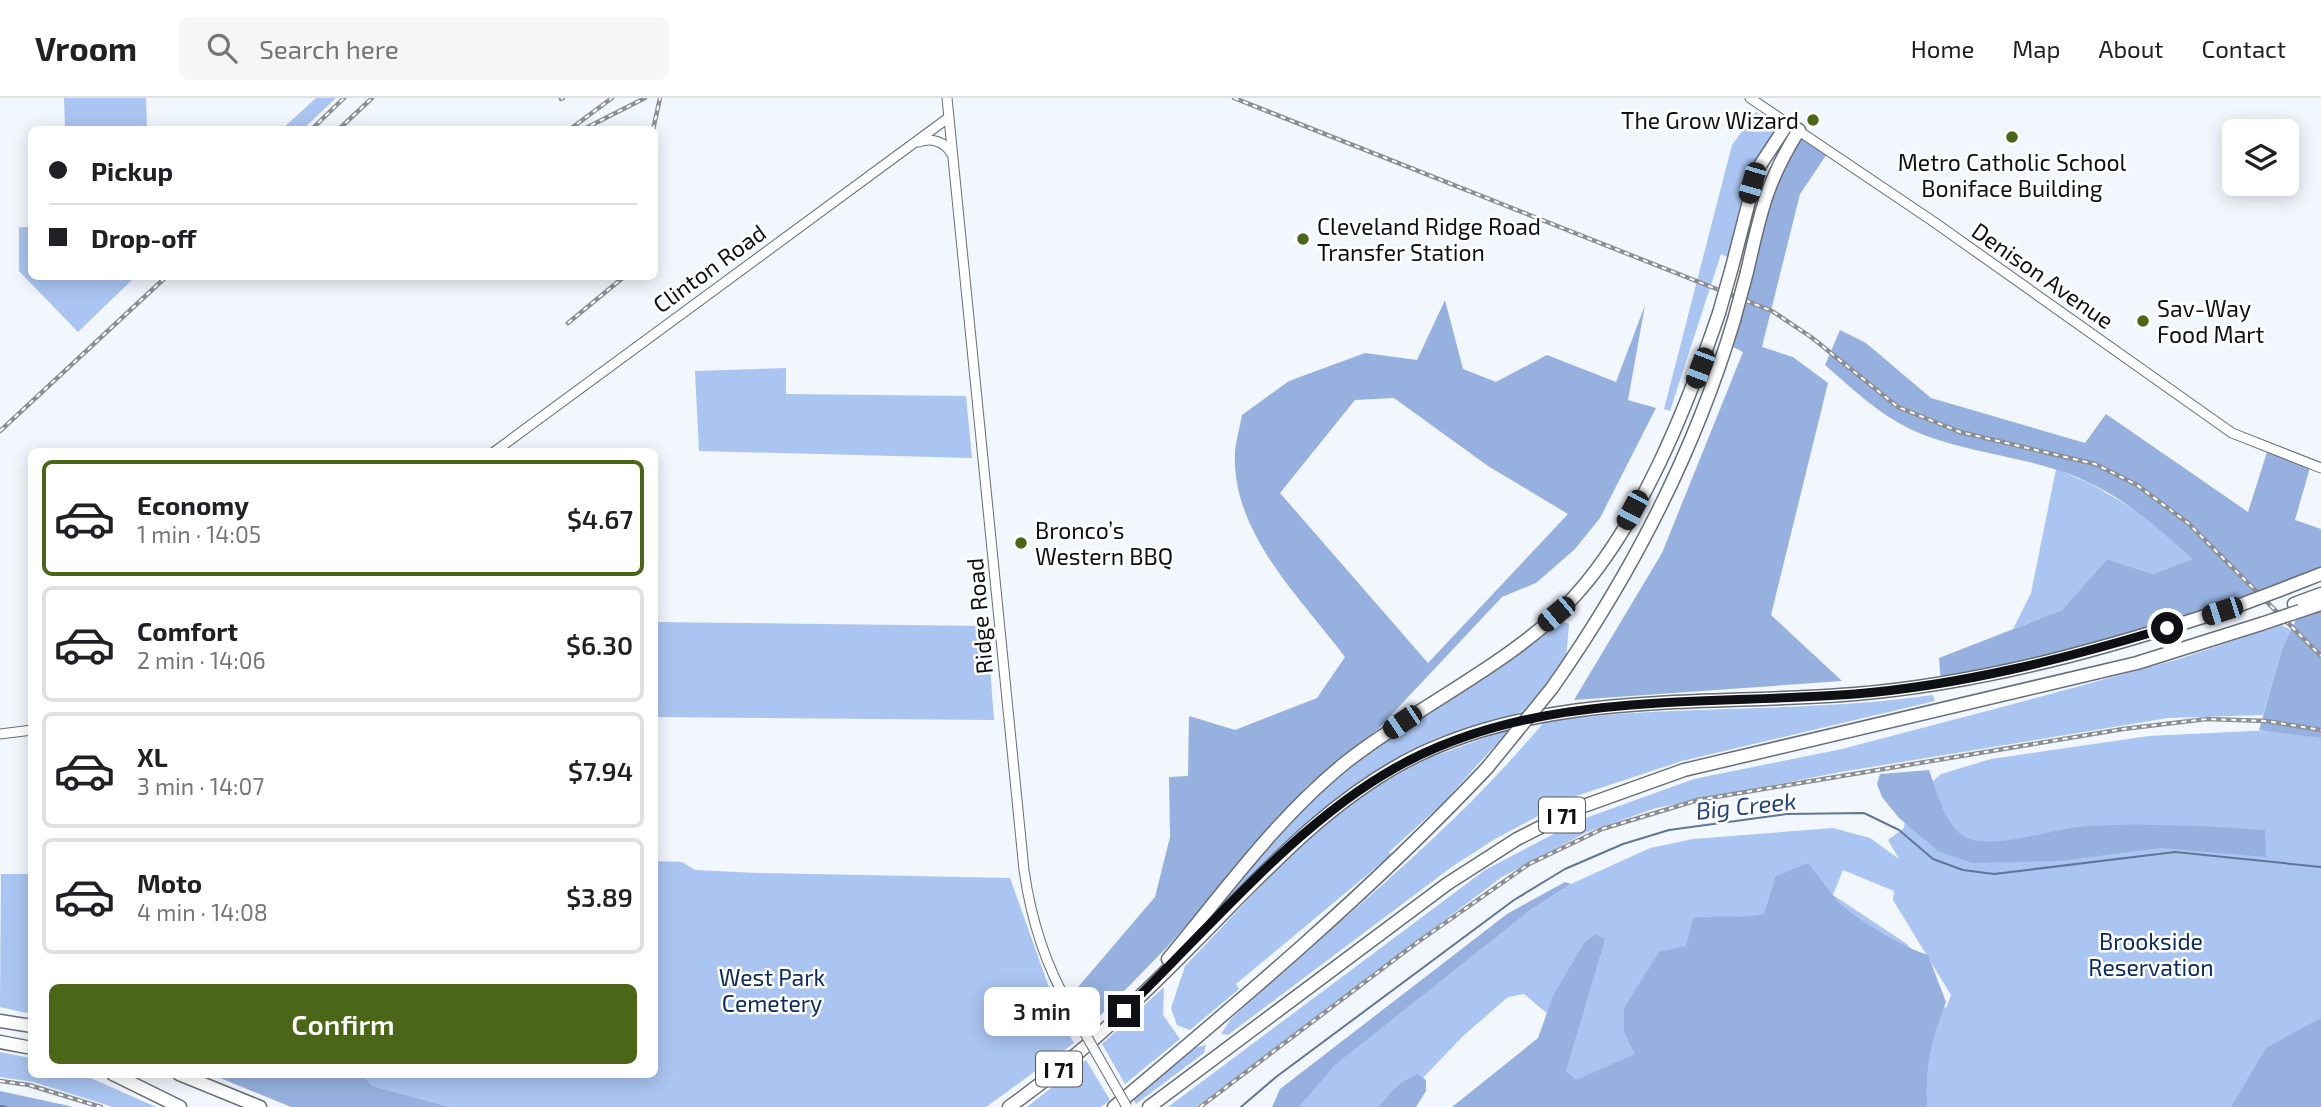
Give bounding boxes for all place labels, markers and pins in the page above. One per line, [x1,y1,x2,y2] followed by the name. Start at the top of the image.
[1621,106,1799,134] place label: The Grow Wizard
[1805,112,1821,128] marker: The Grow Wizard
[2004,129,2020,145] marker: Metro Catholic School Boniface Building
[1898,148,2127,202] place label: Metro Catholic School Boniface Building
[1317,212,1541,266] place label: Cleveland Ridge Road Transfer Station
[1295,231,1311,247] marker: Cleveland Ridge Road Transfer Station
[2157,294,2264,348] place label: Sav-Way Food Mart
[2135,313,2151,329] marker: Sav-Way Food Mart
[1035,516,1173,570] place label: Bronco’s Western BBQ
[1013,535,1029,551] marker: Bronco’s Western BBQ

